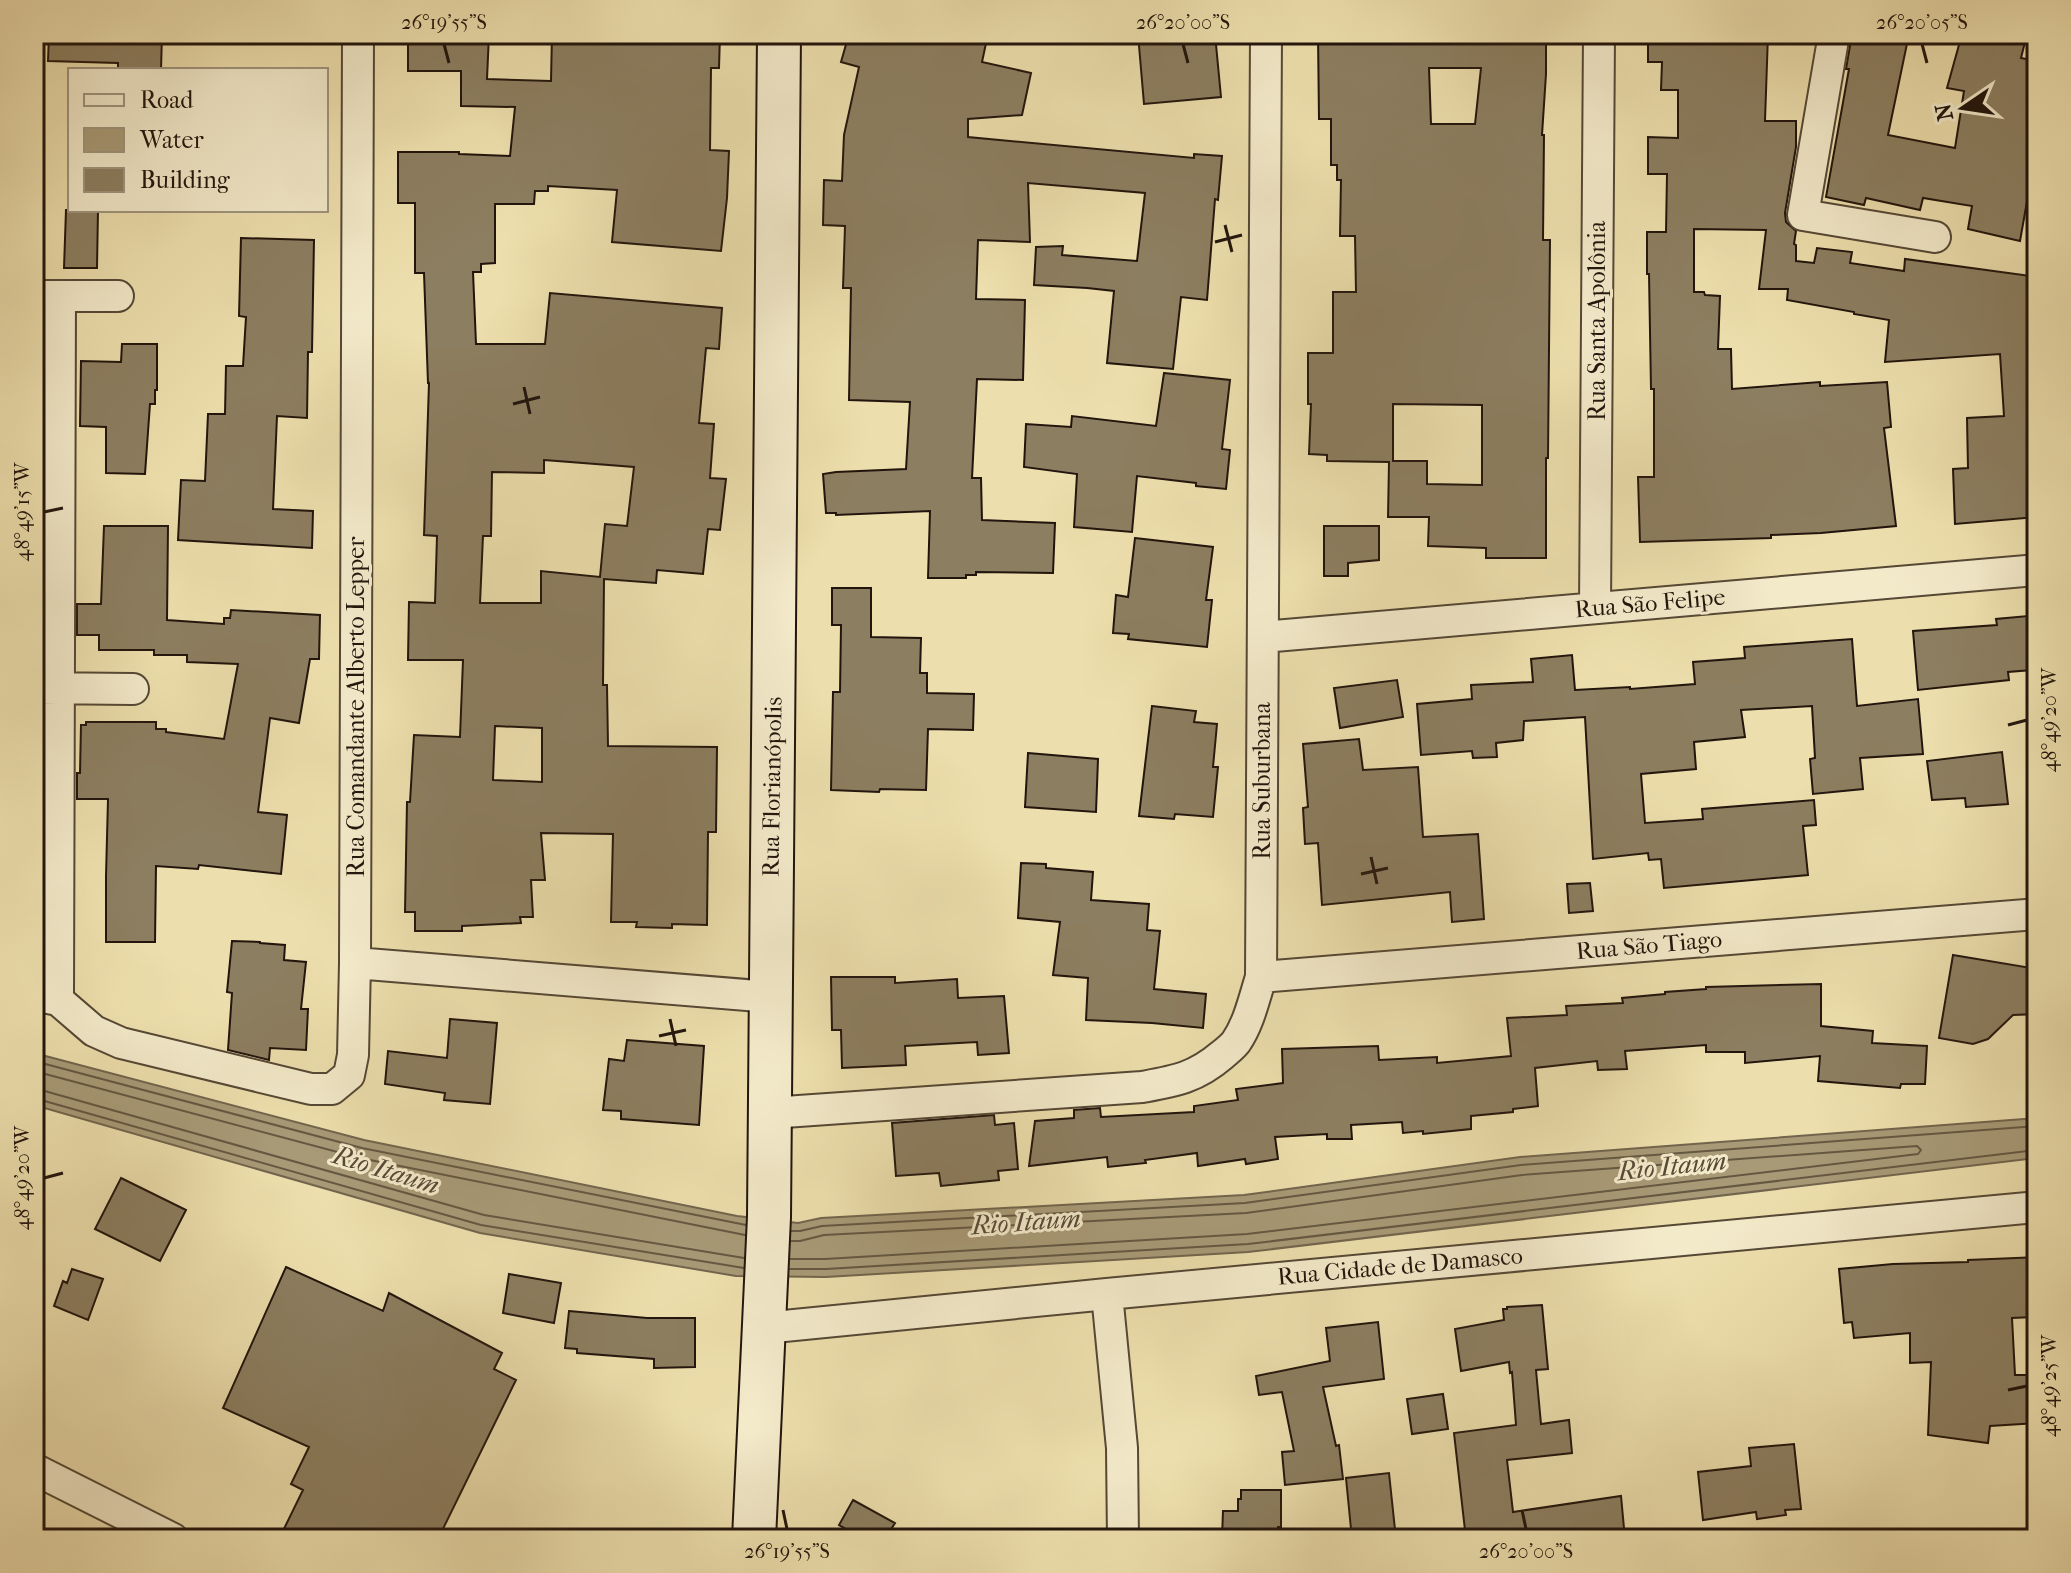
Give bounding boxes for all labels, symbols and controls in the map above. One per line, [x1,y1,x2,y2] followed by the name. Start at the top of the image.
[401,11,487,34] text: 26°19'55"S
[1136,11,1230,34] text: 26°20'00"S
[1876,11,1968,34] text: 26°20'05"S
[68,68,328,212] legend
[1923,68,2003,148] north arrow
[140,86,194,114] text: Road
[1930,101,1959,123] text: N
[139,126,204,154] text: Water
[140,166,231,194] text: Building
[1583,220,1611,421] street label: Rua Santa Apolônia
[11,461,34,561] text: 48°49'15"W
[342,536,370,877] street label: Rua Comandante Alberto Lepper
[1574,582,1726,624] street label: Rua São Felipe
[2038,666,2061,772] text: 48°49'20"W
[756,696,788,877] street label: Rua Florianópolis
[1248,701,1276,860] street label: Rua Suburbana
[1575,925,1723,965] street label: Rua São Tiago
[11,1124,34,1230] text: 48°49'20"W
[327,1139,443,1201] water label: Rio Itaum
[1614,1145,1728,1187] water label: Rio Itaum
[968,1203,1082,1241] water label: Rio Itaum
[1276,1241,1524,1291] street label: Rua Cidade de Damasco
[2038,1334,2061,1437] text: 48°49'25"W
[744,1540,830,1563] text: 26°19'55"S
[1479,1540,1573,1563] text: 26°20'00"S

